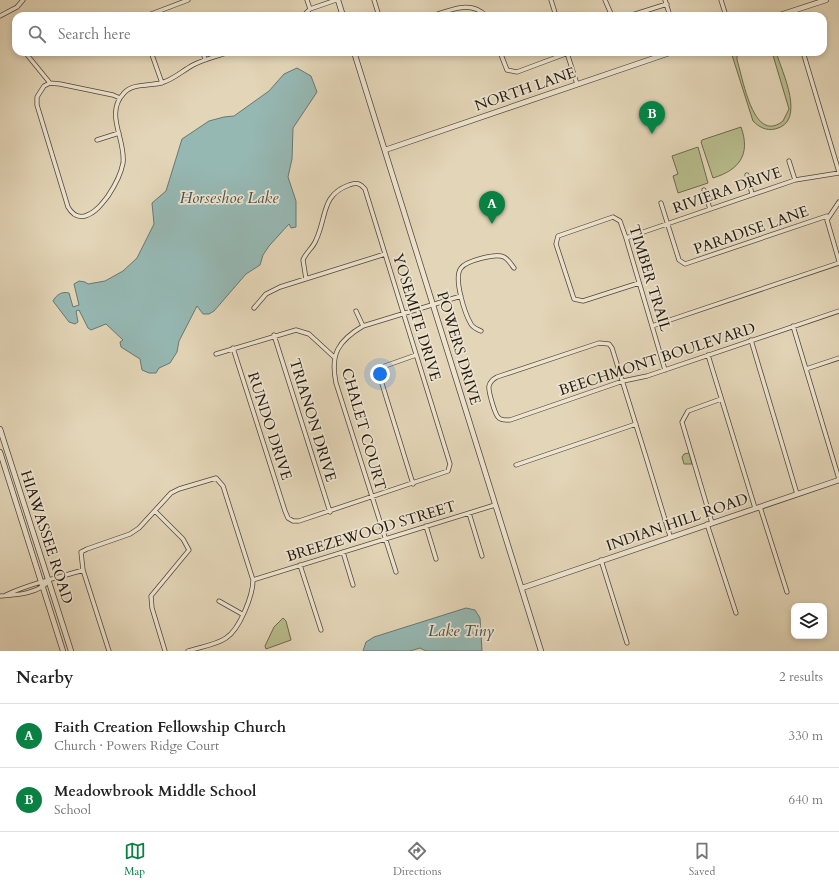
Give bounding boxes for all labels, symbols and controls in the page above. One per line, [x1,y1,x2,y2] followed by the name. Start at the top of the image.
[12,12,827,56] search box
[26,23,48,45] icon: search
[58,24,131,44] text: Search here
[472,62,578,116] street label: NORTH LANE
[639,101,665,134] pin: B
[670,162,784,218] street label: RIVIERA DRIVE
[180,187,279,209] water label: Horseshoe Lake
[479,191,505,224] pin: A
[691,201,811,259] street label: PARADISE LANE
[624,222,676,335] street label: TIMBER TRAIL
[388,251,446,383] street label: YOSEMITE DRIVE
[432,289,486,407] street label: POWERS DRIVE
[556,318,758,400] street label: BEECHMONT BOULEVARD
[285,356,341,484] street label: TRIANON DRIVE
[370,364,390,384] your location
[337,366,391,492] street label: CHALET COURT
[243,369,297,483] street label: RUNDO DRIVE
[16,468,78,606] street label: HIAWASSEE ROAD
[603,488,751,556] street label: INDIAN HILL ROAD
[284,496,458,566] street label: BREEZEWOOD STREET
[791,603,827,639] map controls
[791,603,827,639] button: layers
[428,620,494,642] water label: Lake Tiny
[16,666,73,689] text: Nearby
[779,668,823,686] text: 2 results
[54,717,286,737] text: Faith Creation Fellowship Church
[24,727,34,745] text: A
[789,727,823,745] text: 330 m
[54,737,219,755] text: Church · Powers Ridge Court
[54,781,256,801] text: Meadowbrook Middle School
[24,791,34,809] text: B
[789,791,823,809] text: 640 m
[54,801,91,819] text: School
[124,840,146,879] tab: Map
[393,840,441,879] tab: Directions
[689,840,715,879] tab: Saved

